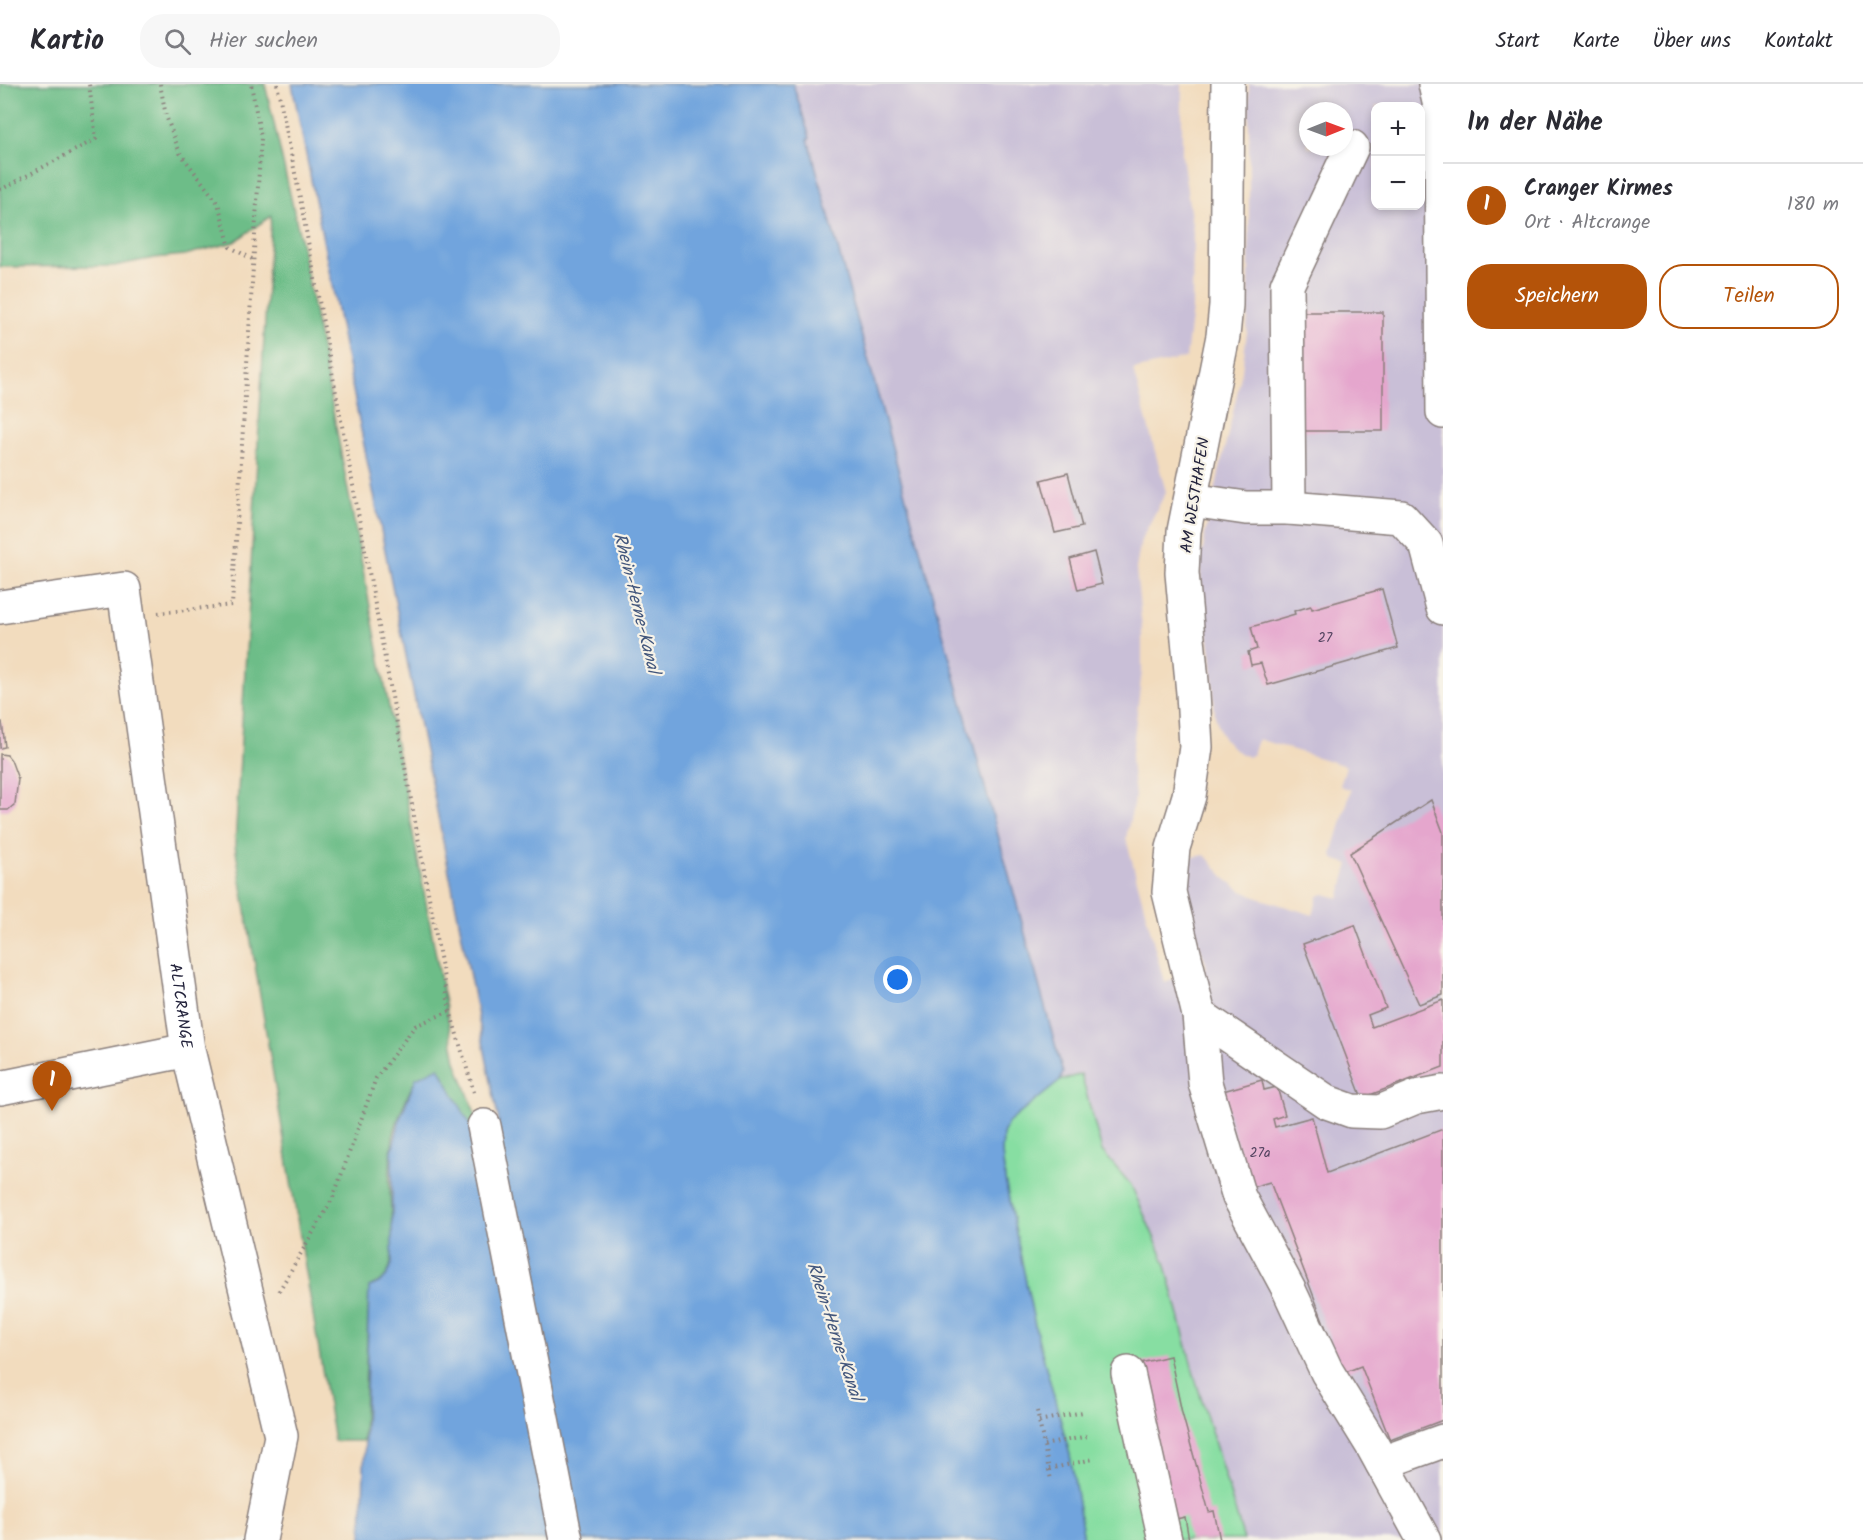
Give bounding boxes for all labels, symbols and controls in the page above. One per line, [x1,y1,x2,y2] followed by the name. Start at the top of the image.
[140,14,560,68] search box
[30,19,104,64] text: Kartio
[209,24,318,59] text: Hier suchen
[161,25,194,58] icon: search
[1495,25,1540,58] text: Start
[1573,25,1619,58] text: Karte
[1652,25,1731,58] text: Über uns
[1764,25,1833,58] text: Kontakt
[1299,102,1353,156] north arrow
[1371,102,1425,210] map controls
[1371,102,1425,156] button: +
[1467,102,1603,144] text: In der Nähe
[1371,156,1425,210] button: −
[1524,172,1673,207] text: Cranger Kirmes
[1483,189,1490,221] text: 1
[1787,189,1839,221] text: 180 m
[1524,207,1650,239] text: Ort · Altcrange
[1467,264,1647,329] button: Speichern
[1659,264,1839,329] button: Teilen
[1174,435,1217,555] street label: AM WESTHAFEN
[604,530,668,680] water label: Rhein-Herne-Kanal
[1318,627,1333,649] house number: 27
[162,962,199,1051] street label: ALTCRANGE
[883,965,912,994] your location
[32,1062,72,1111] pin: 1
[1249,1142,1271,1164] house number: 27a
[798,1259,871,1408] water label: Rhein-Herne-Kanal

